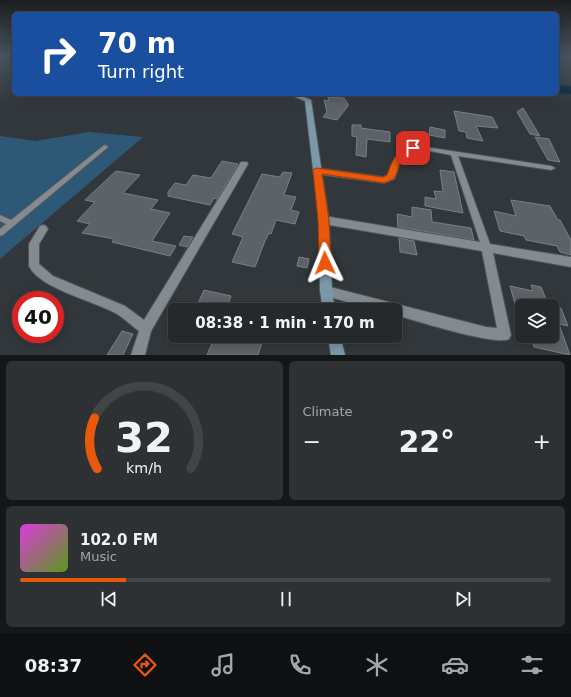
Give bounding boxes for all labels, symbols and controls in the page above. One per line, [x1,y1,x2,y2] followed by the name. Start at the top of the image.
[98,27,176,60] text: 70 m
[32,28,84,80] icon: right
[98,61,184,82] text: Turn right
[396,131,430,165] pin
[402,137,424,159] icon: arrive
[304,242,346,284] position arrow
[12,291,64,343] speed limit sign: 40
[515,299,559,343] map controls
[515,299,559,343] button: layers
[195,314,375,332] text: 08:38 · 1 min · 170 m
[303,404,353,419] text: Climate
[115,412,173,461] text: 32
[398,424,455,459] text: 22°
[303,429,321,454] text: −
[533,429,551,454] text: +
[126,459,162,475] text: km/h
[80,531,158,549] text: 102.0 FM
[80,549,117,564] text: Music
[98,588,120,610] icon: previous
[275,588,297,610] icon: pause
[452,588,474,610] icon: next
[131,651,159,679] icon: directions
[209,651,237,679] icon: music
[286,651,314,679] icon: phone
[363,651,391,679] icon: climate
[441,651,469,679] icon: car
[518,651,546,679] icon: filters
[25,655,82,676] text: 08:37

